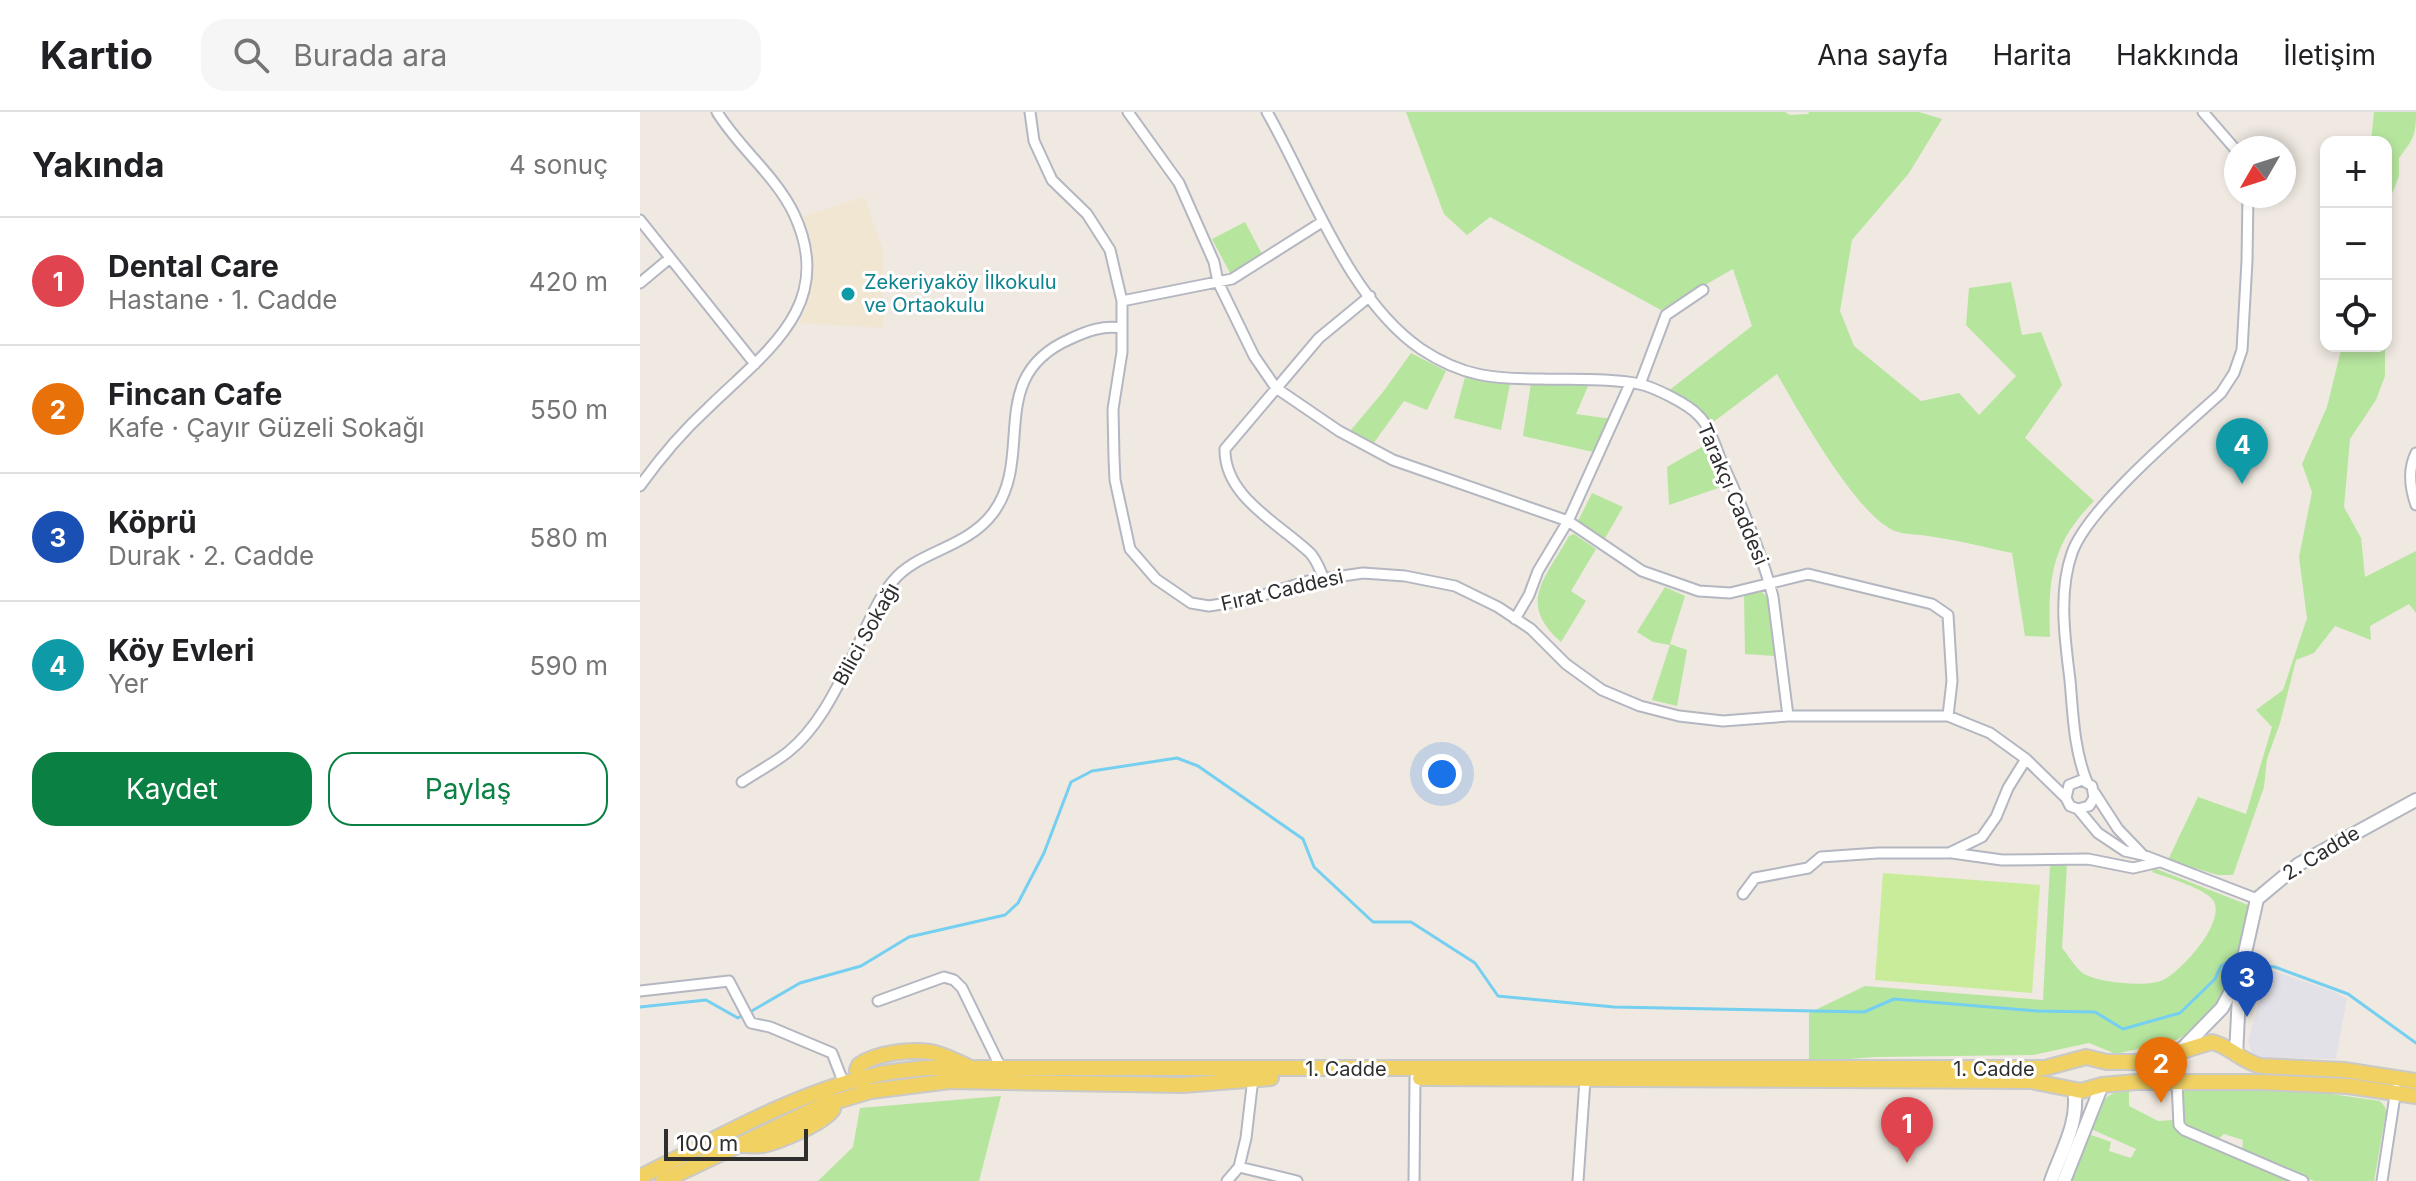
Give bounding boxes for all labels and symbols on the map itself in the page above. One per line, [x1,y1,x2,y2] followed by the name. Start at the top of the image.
[2224,136,2296,208] north arrow
[864,269,1057,317] place label: Zekeriyaköy İlkokulu ve Ortaokulu
[839,285,857,303] marker: Zekeriyaköy İlkokulu ve Ortaokulu
[2216,418,2268,484] pin: 4
[1692,420,1774,568] street label: Tarakçı Caddesi
[1218,564,1346,616] street label: Fırat Caddesi
[828,578,904,690] street label: Bilici Sokağı
[1422,754,1462,794] your location
[2278,821,2364,885] street label: 2. Cadde
[2221,951,2273,1017] pin: 3
[2135,1037,2187,1103] pin: 2
[1305,1057,1387,1081] street label: 1. Cadde
[1953,1057,2035,1081] street label: 1. Cadde
[1881,1097,1933,1163] pin: 1
[664,1125,808,1161] scale bar

